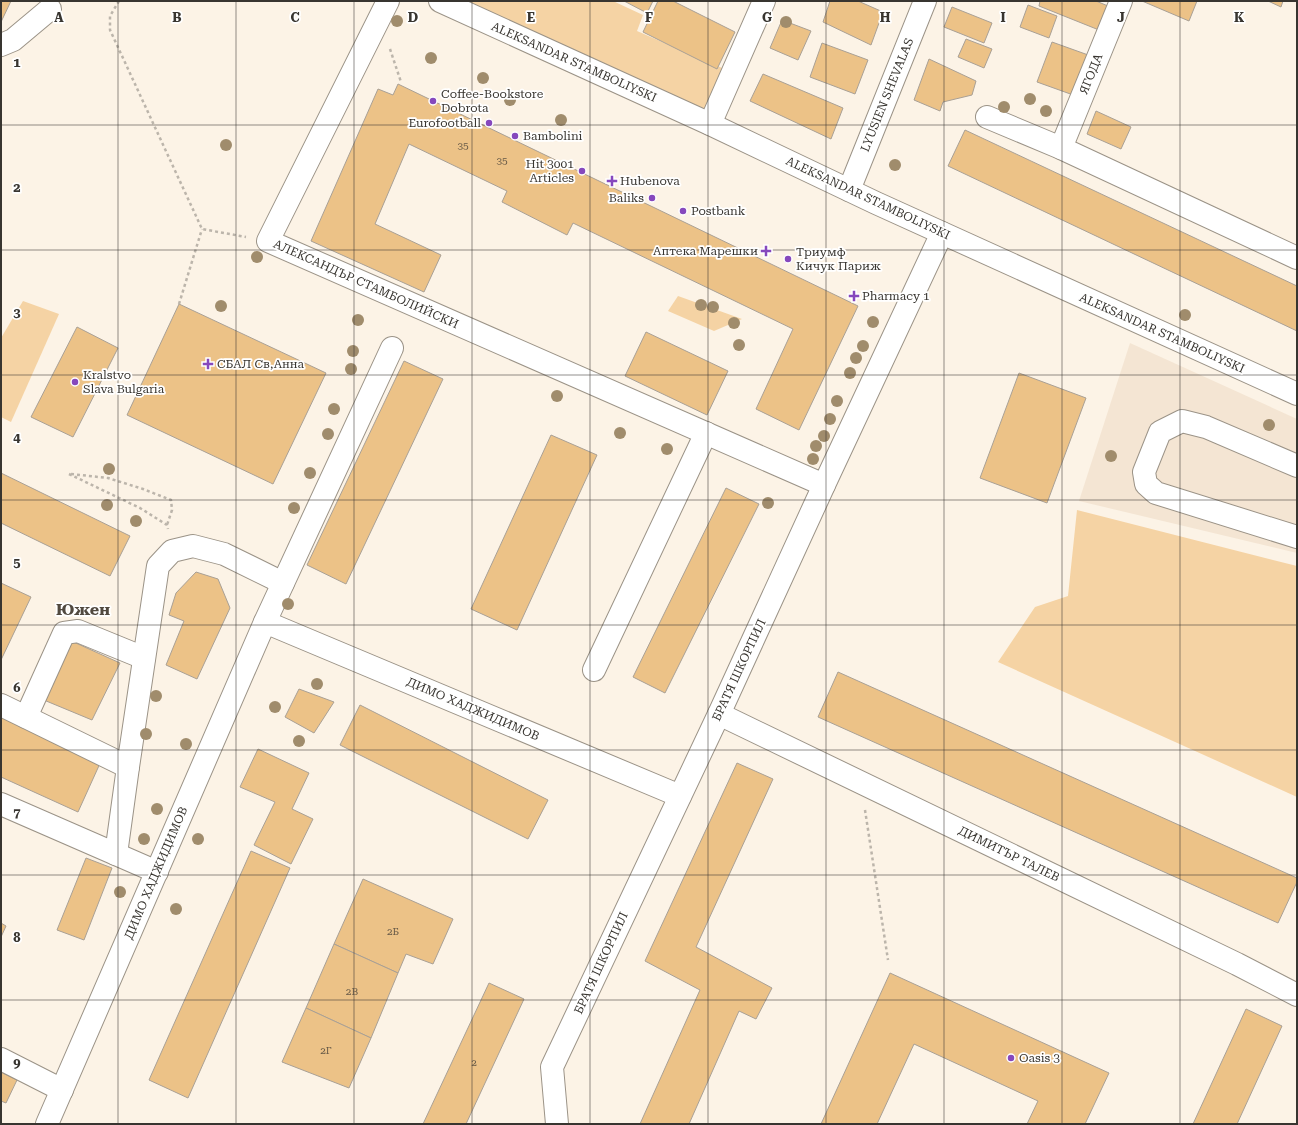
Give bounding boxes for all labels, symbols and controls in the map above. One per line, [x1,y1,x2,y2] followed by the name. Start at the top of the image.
[54,10,64,25] text: A
[172,10,182,25] text: B
[290,10,300,25] text: C
[408,10,418,25] text: D
[645,10,653,25] text: F
[762,10,772,25] text: G
[880,10,891,25] text: H
[1000,10,1006,25] text: I
[1117,10,1125,25] text: J
[1234,10,1245,25] text: K
[489,19,659,105] street label: ALEKSANDAR STAMBOLIYSKI
[858,36,916,154] street label: LYUSIEN SHEVALAS
[1077,51,1106,96] street label: ЯГОДА
[13,55,21,70] text: 1
[441,87,544,115] place label: Coffee-Bookstore Dobrota
[428,96,438,106] marker: Coffee-Bookstore Dobrota
[408,116,481,130] place label: Eurofootball
[484,118,494,128] marker: Eurofootball
[523,129,583,143] place label: Bambolini
[510,131,520,141] marker: Bambolini
[457,140,469,151] house number: 35
[784,154,952,242] street label: ALEKSANDAR STAMBOLIYSKI
[496,155,508,166] house number: 35
[526,157,574,185] place label: Hit 3001 Articles
[577,166,587,176] marker: Hit 3001 Articles
[620,174,680,188] place label: Hubenova
[607,176,617,186] marker: Hubenova
[13,180,21,195] text: 2
[609,191,644,205] place label: Baliks
[647,193,657,203] marker: Baliks
[691,204,746,218] place label: Postbank
[678,206,688,216] marker: Postbank
[271,237,461,331] street label: АЛЕКСАНДЪР СТАМБОЛИЙСКИ
[653,244,758,258] place label: Аптека Марешки
[796,245,881,273] place label: Триумф Кичук Париж
[761,246,771,256] marker: Аптека Марешки
[783,254,793,264] marker: Триумф Кичук Париж
[862,289,930,303] place label: Pharmacy 1
[1077,290,1247,376] street label: ALEKSANDAR STAMBOLIYSKI
[849,291,859,301] marker: Pharmacy 1
[13,305,21,320] text: 3
[217,357,305,371] place label: СБАЛ Св,Анна
[202,358,214,370] marker: СБАЛ Св,Анна
[83,368,165,396] place label: Kralstvo Slava Bulgaria
[70,377,80,387] marker: Kralstvo Slava Bulgaria
[13,430,21,445] text: 4
[13,555,21,570] text: 5
[56,600,110,619] district label: Южен
[709,617,769,723] street label: БРАТЯ ШКОРПИЛ
[405,675,541,743] street label: ДИМО ХАДЖИДИМОВ
[13,680,21,695] text: 6
[13,805,21,820] text: 7
[122,805,190,941] street label: ДИМО ХАДЖИДИМОВ
[956,823,1062,885] street label: ДИМИТЪР ТАЛЕВ
[571,910,631,1016] street label: БРАТЯ ШКОРПИЛ
[387,926,400,937] house number: 2Б
[13,930,21,945] text: 8
[346,986,358,997] house number: 2В
[320,1045,332,1056] house number: 2Г
[1019,1051,1060,1065] place label: Oasis 3
[1006,1053,1016,1063] marker: Oasis 3
[13,1055,21,1070] text: 9
[471,1057,477,1068] house number: 2

